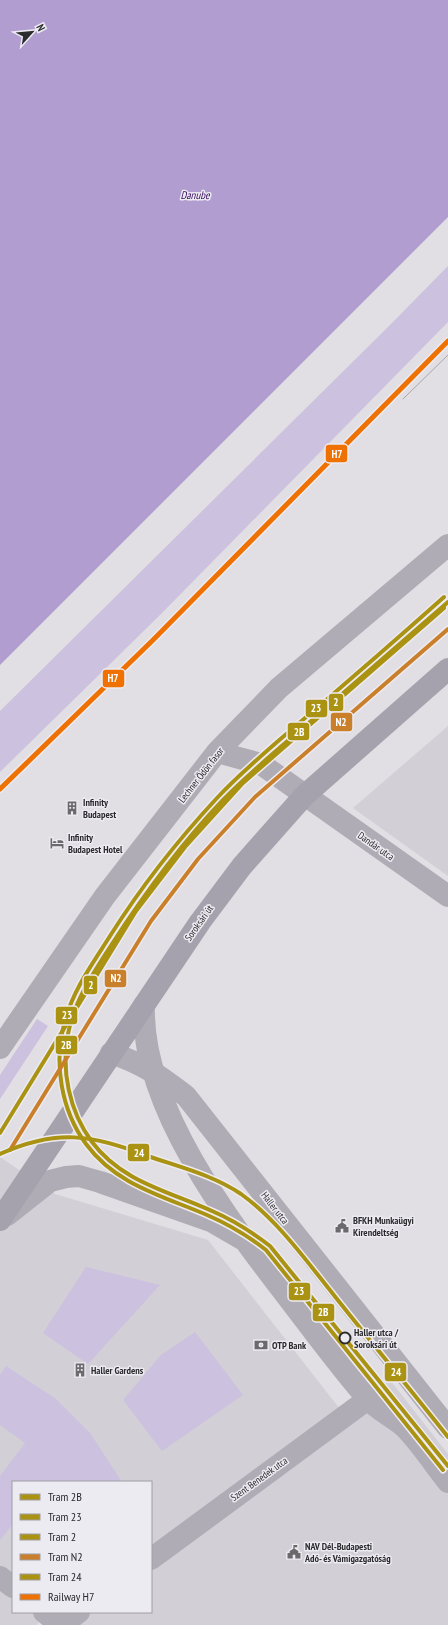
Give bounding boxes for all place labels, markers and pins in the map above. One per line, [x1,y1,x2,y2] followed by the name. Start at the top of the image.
[83,796,116,821] place label: Infinity Budapest
[64,800,80,816] building icon: Infinity Budapest
[68,831,123,856] place label: Infinity Budapest Hotel
[49,835,65,851] hotel icon: Infinity Budapest Hotel
[353,1214,414,1239] place label: BFKH Munkaügyi Kirendeltség
[334,1218,350,1234] public building icon: BFKH Munkaügyi Kirendeltség
[354,1326,399,1351] place label: Haller utca / Soroksári út
[338,1331,352,1345] marker: Haller utca / Soroksári út
[253,1337,269,1353] bank icon: OTP Bank
[272,1339,307,1352] place label: OTP Bank
[72,1362,88,1378] building icon: Haller Gardens
[91,1364,144,1377] place label: Haller Gardens
[304,1540,391,1565] place label: NAV Dél-Budapesti Adó- és Vámigazgatóság
[286,1544,302,1560] public building icon: NAV Dél-Budapesti Adó- és Vámigazgatóság

